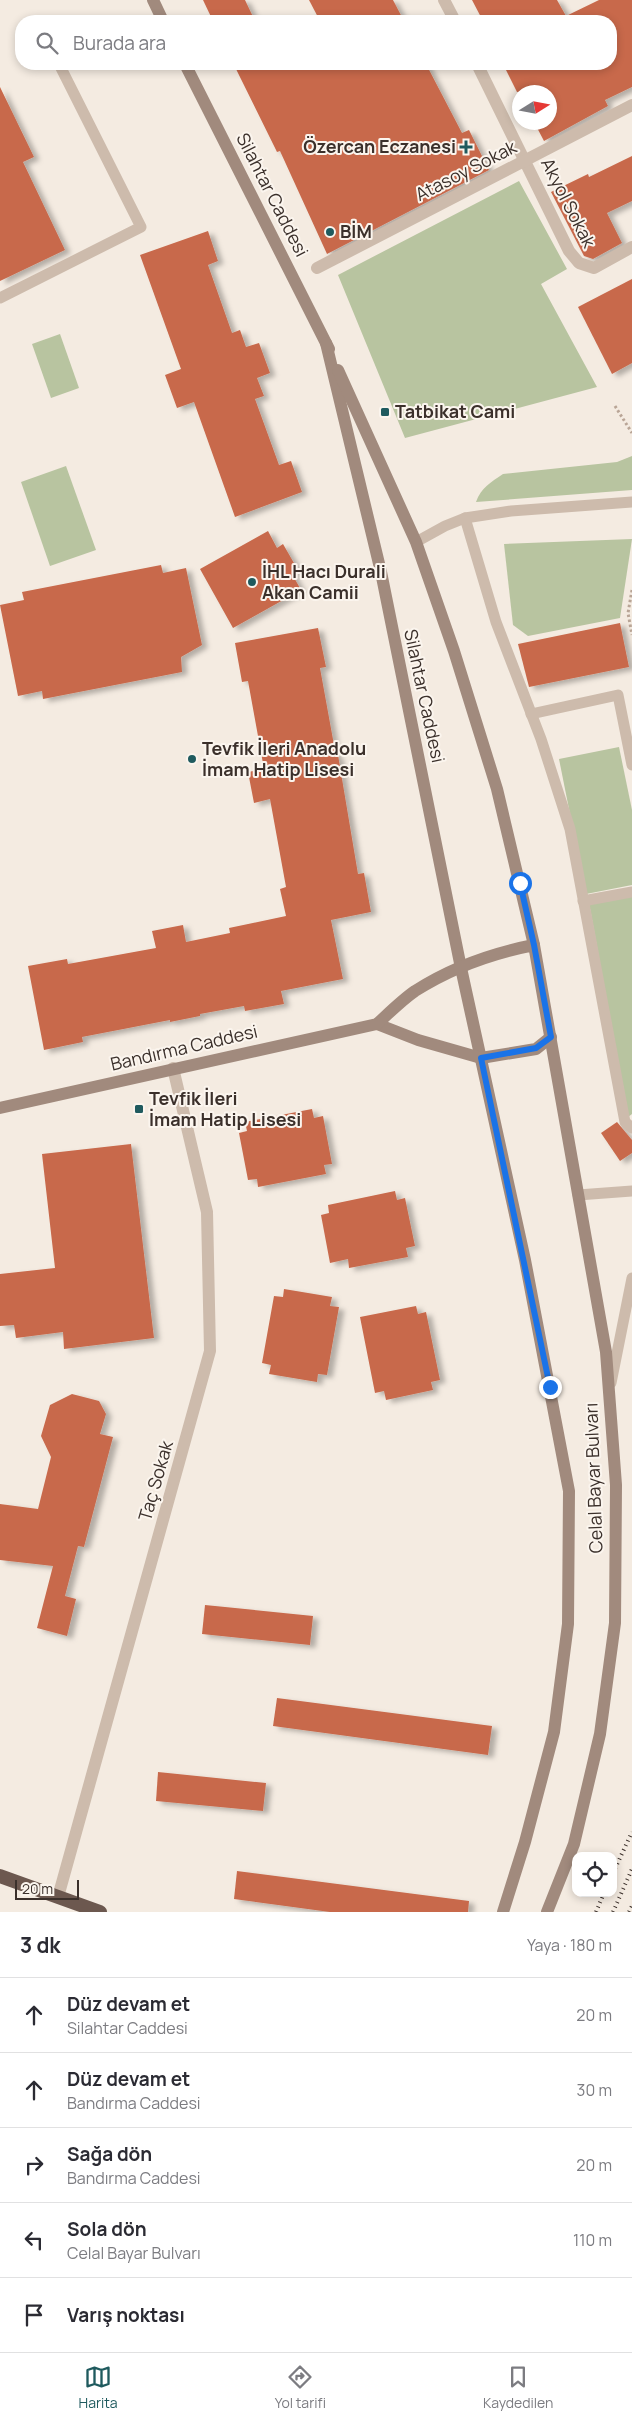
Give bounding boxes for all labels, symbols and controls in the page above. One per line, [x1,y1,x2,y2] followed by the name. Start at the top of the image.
[15,15,617,70] search box
[33,29,61,57] icon: search
[73,30,166,56] text: Burada ara
[512,85,557,130] north arrow
[231,129,314,261] street label: Silahtar Caddesi
[303,134,456,158] place label: Özercan Eczanesi
[411,134,521,206] street label: Atasoy Sokak
[460,141,472,153] marker: Özercan Eczanesi
[536,154,602,252] street label: Akyol Sokak
[340,219,372,243] place label: BİM
[324,226,336,238] marker: BİM
[395,399,515,423] place label: Tatbikat Cami
[379,406,391,418] marker: Tatbikat Cami
[262,559,386,604] place label: İHL Hacı Durali Akan Camii
[246,576,258,588] marker: İHL Hacı Durali Akan Camii
[399,627,451,765] street label: Silahtar Caddesi
[202,736,366,781] place label: Tevfik İleri Anadolu İmam Hatip Lisesi
[186,753,198,765] marker: Tevfik İleri Anadolu İmam Hatip Lisesi
[509,872,532,895] route start
[108,1018,260,1076] street label: Bandırma Caddesi
[149,1086,301,1131] place label: Tevfik İleri İmam Hatip Lisesi
[133,1103,145,1115] marker: Tevfik İleri İmam Hatip Lisesi
[539,1376,562,1399] route end
[578,1402,608,1554] street label: Celal Bayar Bulvarı
[132,1437,178,1524] street label: Taç Sokak
[572,1852,617,1897] map controls
[572,1852,617,1897] button: locate
[15,1877,79,1900] scale bar
[22,1879,53,1898] text: 20 m
[20,1931,61,1959] text: 3 dk
[527,1934,612,1956] text: Yaya · 180 m
[67,1991,190,2017] text: Düz devam et
[20,2001,48,2029] icon: ahead
[576,2004,612,2026] text: 20 m
[67,2017,188,2039] text: Silahtar Caddesi
[67,2066,190,2092] text: Düz devam et
[20,2076,48,2104] icon: ahead
[577,2079,612,2101] text: 30 m
[67,2092,201,2114] text: Bandırma Caddesi
[67,2141,152,2167] text: Sağa dön
[20,2151,48,2179] icon: right
[576,2154,612,2176] text: 20 m
[67,2167,201,2189] text: Bandırma Caddesi
[67,2216,147,2242] text: Sola dön
[20,2226,48,2254] icon: left
[573,2229,612,2251] text: 110 m
[67,2242,201,2264] text: Celal Bayar Bulvarı
[20,2301,48,2329] icon: arrive
[67,2302,185,2328] text: Varış noktası
[79,2363,118,2412] tab: Harita
[275,2363,326,2412] tab: Yol tarifi
[483,2363,553,2412] tab: Kaydedilen

